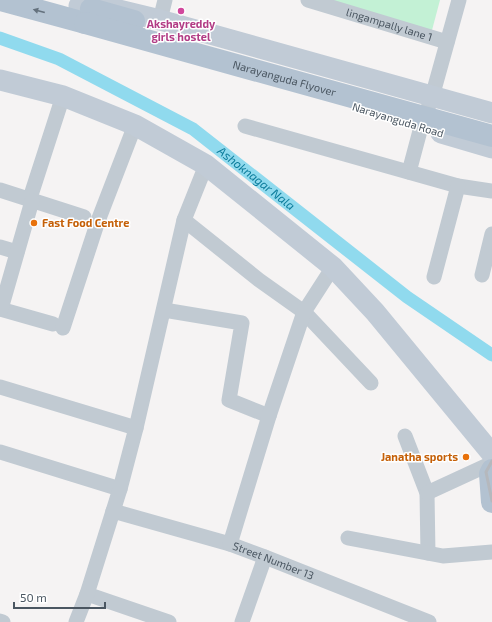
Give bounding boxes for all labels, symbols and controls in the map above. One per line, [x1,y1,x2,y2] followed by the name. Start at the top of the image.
[345,5,434,43] street label: lingampally lane 1
[176,6,186,16] marker: Akshayreddy girls hostel
[32,7,45,13] one-way arrow
[147,17,216,43] place label: Akshayreddy girls hostel
[231,57,338,99] street label: Narayanguda Flyover
[351,99,445,140] street label: Narayanguda Road
[215,143,298,212] water label: Ashoknagar Nala
[42,216,129,229] place label: Fast Food Centre
[29,218,39,228] marker: Fast Food Centre
[381,450,458,463] place label: Janatha sports
[461,452,471,462] marker: Janatha sports
[231,539,316,582] street label: Street Number 13
[14,584,105,610] scale bar
[20,590,47,604] text: 50 m

